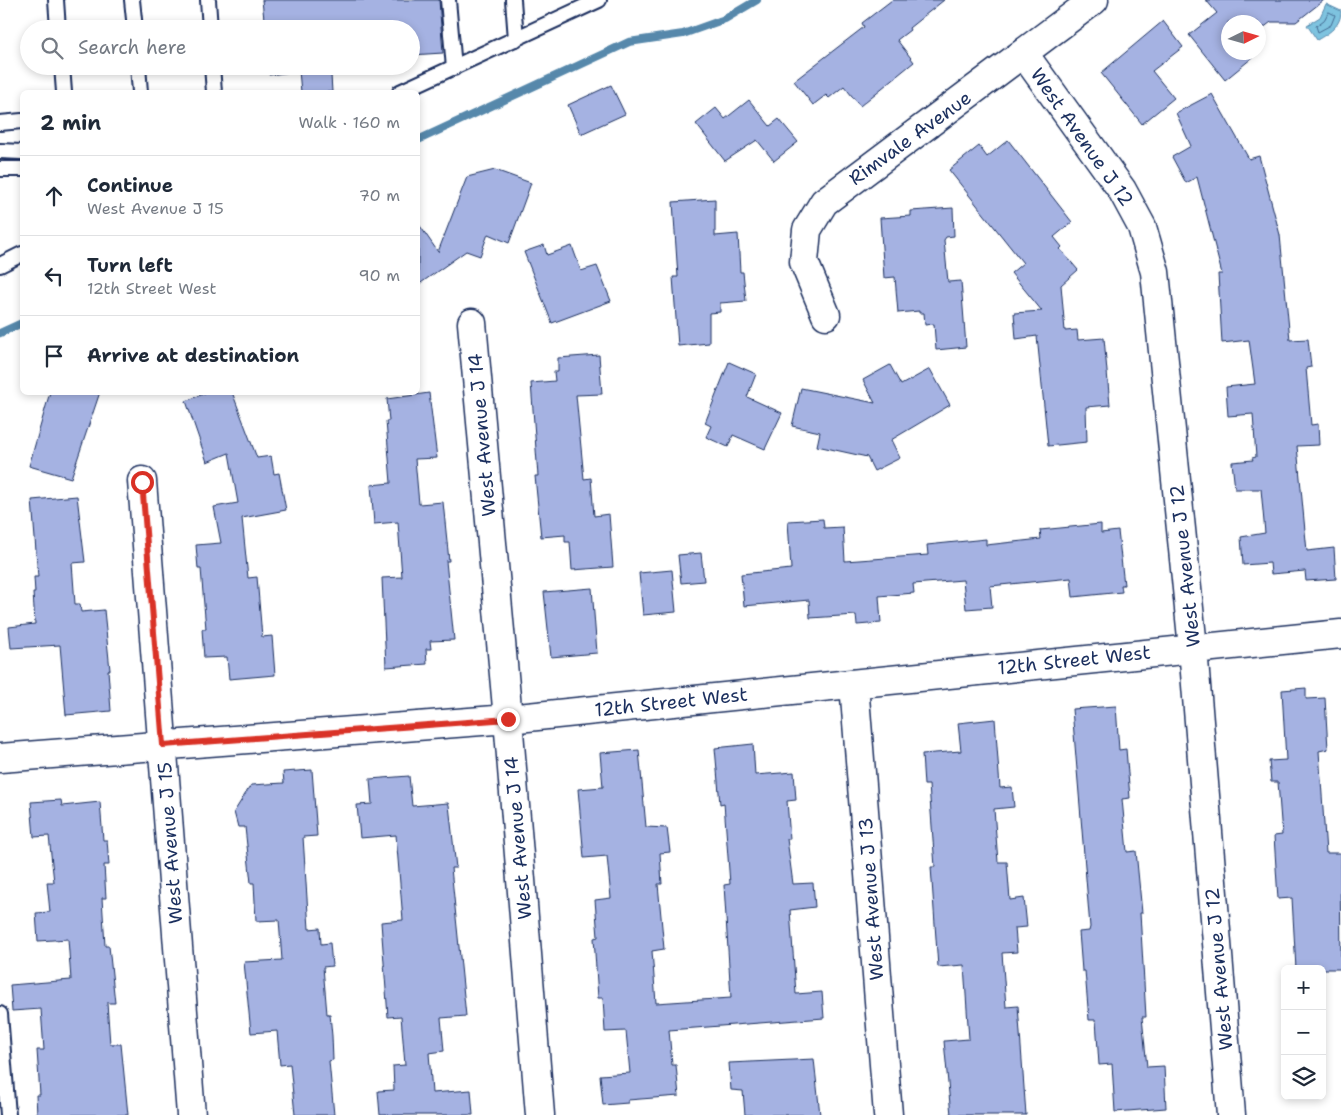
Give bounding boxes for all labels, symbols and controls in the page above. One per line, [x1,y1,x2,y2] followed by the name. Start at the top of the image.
[1221,15,1266,60] north arrow
[20,20,420,75] search box
[38,34,66,62] icon: search
[78,35,187,60] text: Search here
[1025,63,1139,211] street label: West Avenue J 12
[844,85,976,191] street label: Rimvale Avenue
[40,109,101,137] text: 2 min
[299,112,400,133] text: Walk · 160 m
[87,173,173,198] text: Continue
[40,182,68,210] icon: ahead
[359,185,400,206] text: 70 m
[87,198,224,219] text: West Avenue J 15
[87,253,173,278] text: Turn left
[40,262,68,290] icon: left
[359,265,400,286] text: 90 m
[87,278,217,299] text: 12th Street West
[40,342,68,370] icon: arrive
[87,343,299,368] text: Arrive at destination
[462,352,502,518] street label: West Avenue J 14
[131,471,154,494] route start
[1164,483,1206,649] street label: West Avenue J 12
[996,640,1152,680] street label: 12th Street West
[593,682,749,722] street label: 12th Street West
[497,708,520,731] route end
[498,755,538,921] street label: West Avenue J 14
[152,761,188,925] street label: West Avenue J 15
[853,817,889,981] street label: West Avenue J 13
[1199,887,1239,1051] street label: West Avenue J 12
[1281,965,1326,1100] map controls
[1281,965,1326,1010] button: +
[1281,1010,1326,1055] button: −
[1281,1055,1326,1100] button: layers

